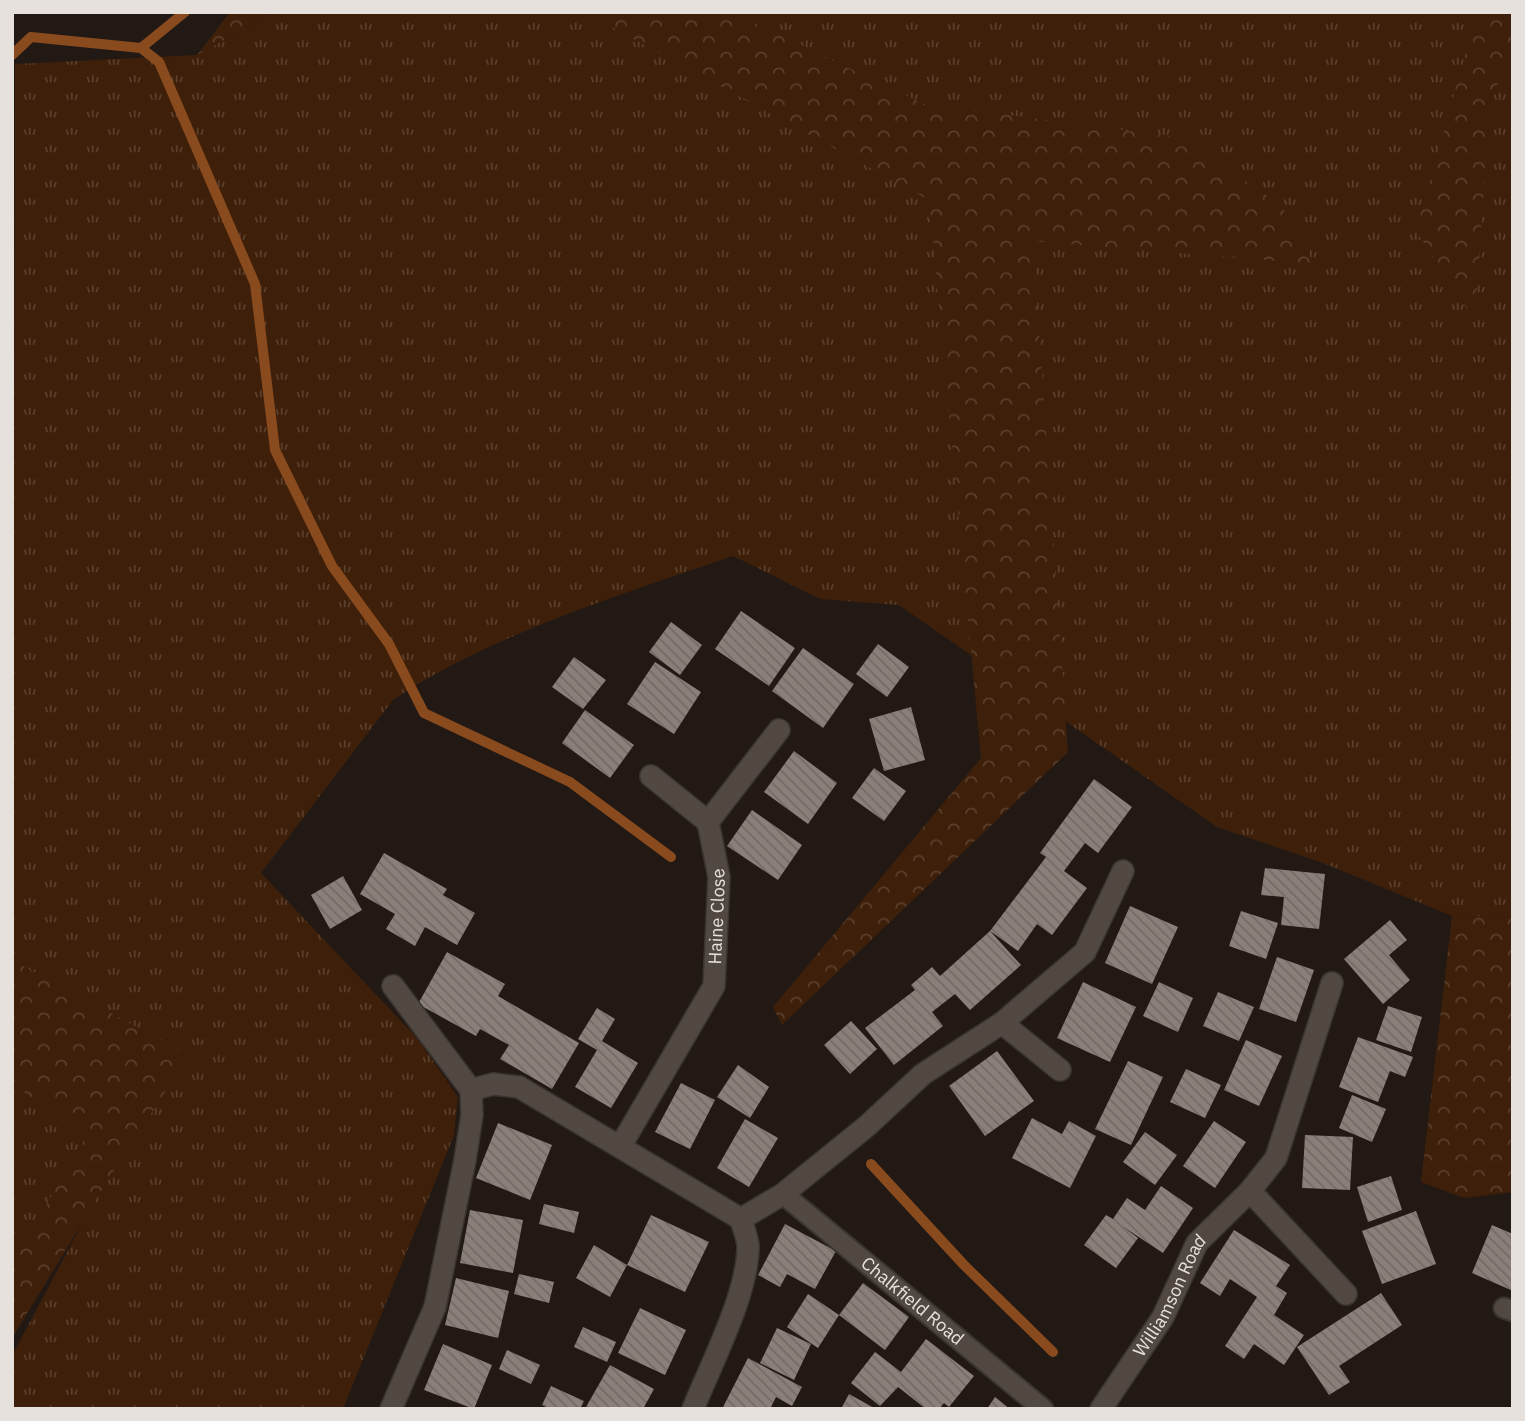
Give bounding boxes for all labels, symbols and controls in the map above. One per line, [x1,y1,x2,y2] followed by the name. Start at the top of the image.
[703,866,730,965] street label: Haine Close
[1128,1229,1210,1361] street label: Williamson Road
[857,1251,969,1350] street label: Chalkfield Road

